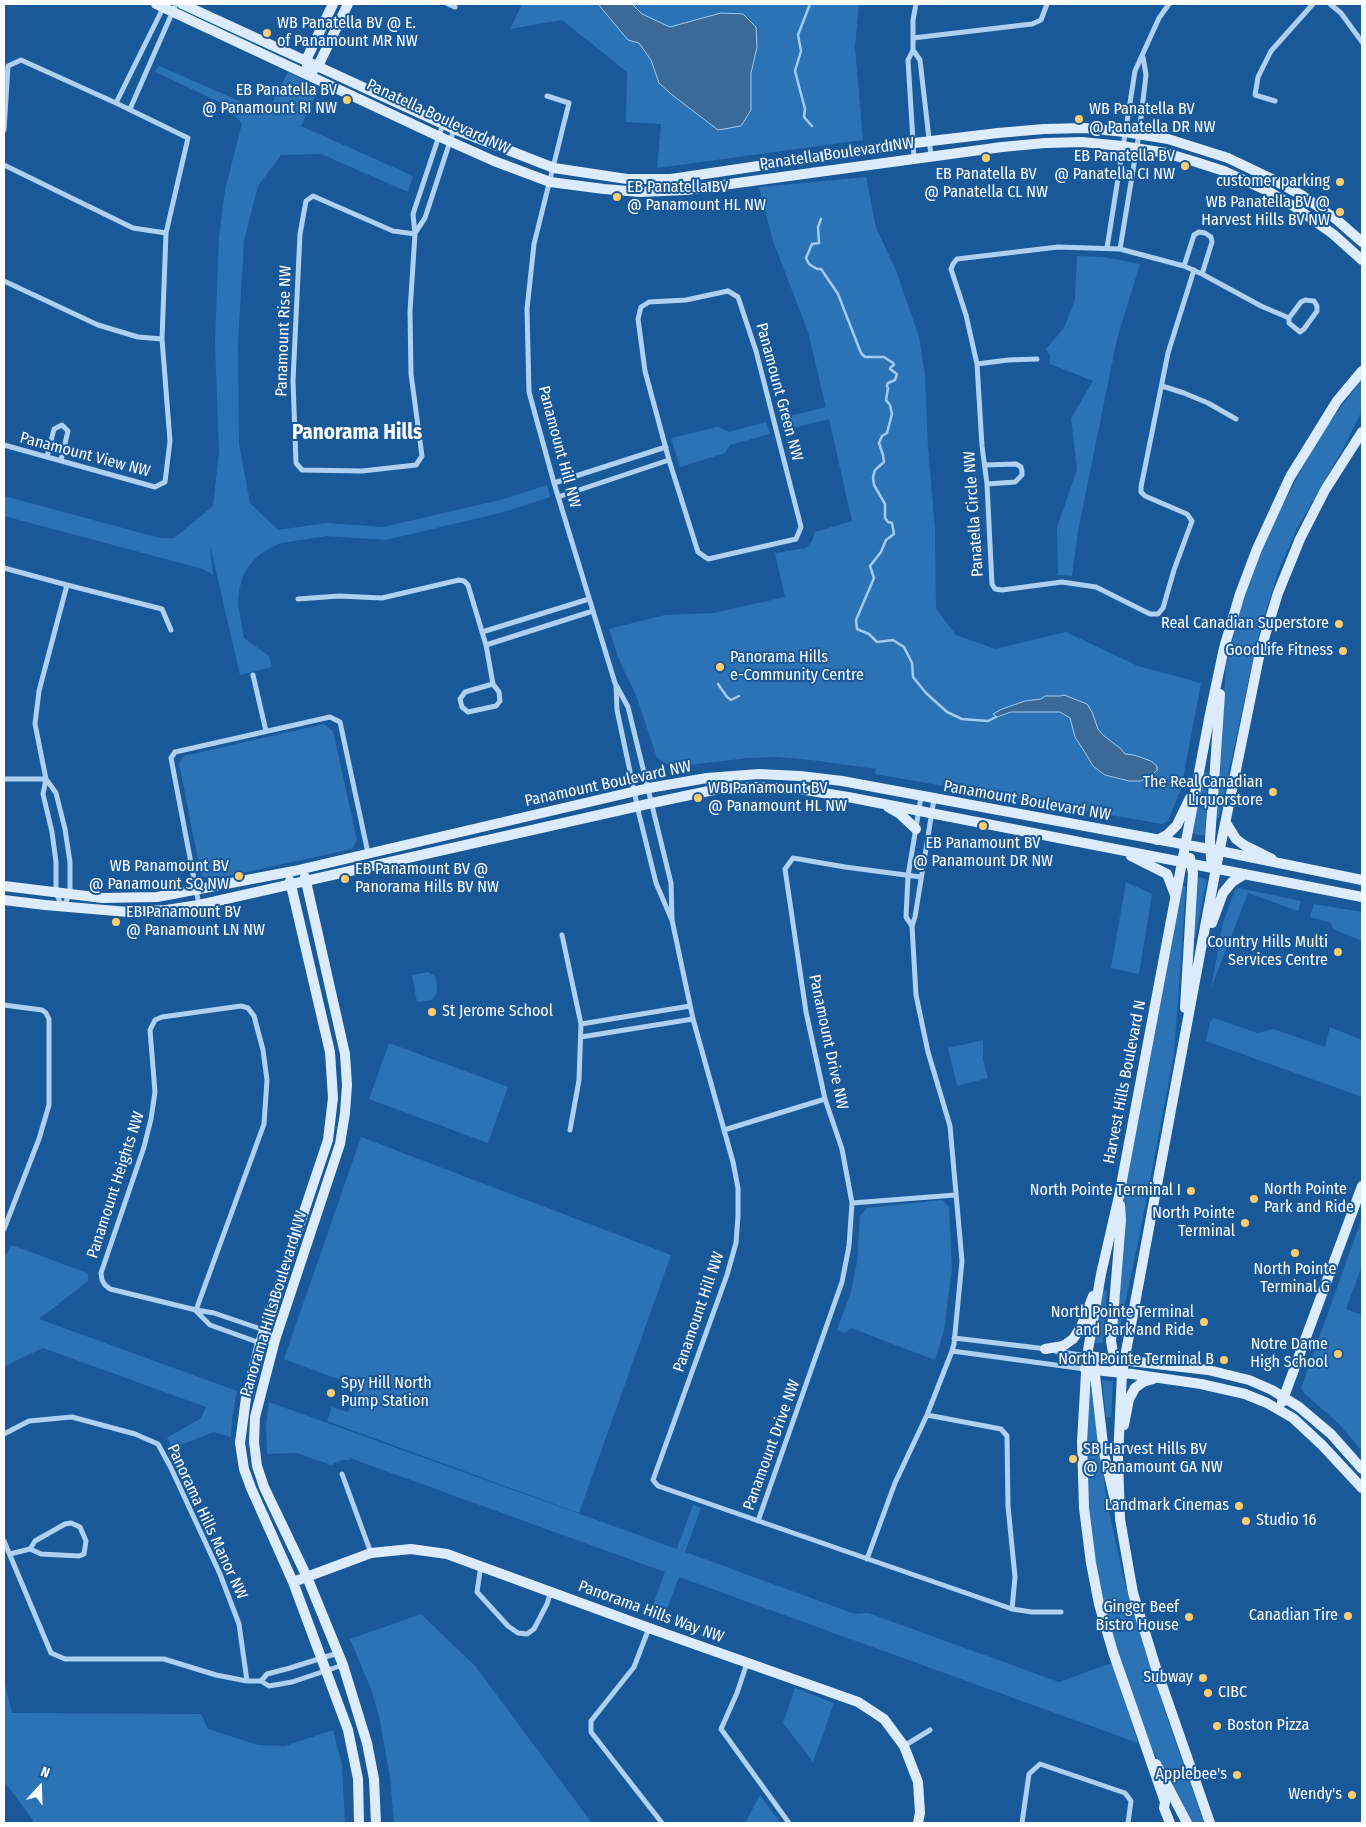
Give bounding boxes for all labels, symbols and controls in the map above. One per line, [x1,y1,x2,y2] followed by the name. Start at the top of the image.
[277,14,418,52] place label: WB Panatella BV @ E. of Panamount MR NW
[261,27,273,39] marker: WB Panatella BV @ E. of Panamount MR NW
[363,75,513,159] street label: Panatella Boulevard NW
[202,81,337,119] place label: EB Panatella BV @ Panamount RI NW
[341,94,353,106] marker: EB Panatella BV @ Panamount RI NW
[1089,100,1216,138] place label: WB Panatella BV @ Panatella DR NW
[1073,113,1085,125] marker: WB Panatella BV @ Panatella DR NW
[758,134,916,174] street label: Panatella Boulevard NW
[1054,147,1175,185] place label: EB Panatella BV @ Panatella CI NW
[980,152,992,164] marker: EB Panatella BV @ Panatella CL NW
[1179,160,1191,172] marker: EB Panatella BV @ Panatella CI NW
[924,165,1048,203] place label: EB Panatella BV @ Panatella CL NW
[1216,172,1330,192] place label: customer parking
[1334,176,1346,188] marker: customer parking
[627,178,766,216] place label: EB Panatella BV @ Panamount HL NW
[611,191,623,203] marker: EB Panatella BV @ Panamount HL NW
[1201,193,1330,231] place label: WB Panatella BV @ Harvest Hills BV NW
[1334,206,1346,218] marker: WB Panatella BV @ Harvest Hills BV NW
[272,265,296,397] street label: Panamount Rise NW
[751,321,807,463] street label: Panamount Green NW
[533,384,585,510] street label: Panamount Hill NW
[292,420,422,446] district label: Panorama Hills
[18,428,152,482] street label: Panamount View NW
[960,450,988,578] street label: Panatella Circle NW
[1161,614,1329,634] place label: Real Canadian Superstore
[1333,618,1345,630] marker: Real Canadian Superstore
[1225,641,1333,661] place label: GoodLife Fitness
[1337,645,1349,657] marker: GoodLife Fitness
[730,648,864,686] place label: Panorama Hills e-Community Centre
[714,661,726,673] marker: Panorama Hills e-Community Centre
[523,757,693,811] street label: Panamount Boulevard NW
[1143,773,1263,811] place label: The Real Canadian Liquorstore
[942,777,1112,825] street label: Panamount Boulevard NW
[708,779,847,817] place label: WB Panamount BV @ Panamount HL NW
[1267,786,1279,798] marker: The Real Canadian Liquorstore
[692,792,704,804] marker: WB Panamount BV @ Panamount HL NW
[977,820,989,832] marker: EB Panamount BV @ Panamount DR NW
[913,834,1053,872] place label: EB Panamount BV @ Panamount DR NW
[89,857,229,895] place label: WB Panamount BV @ Panamount SQ NW
[355,860,499,898] place label: EB Panamount BV @ Panorama Hills BV NW
[233,870,245,882] marker: WB Panamount BV @ Panamount SQ NW
[339,873,351,885] marker: EB Panamount BV @ Panorama Hills BV NW
[126,903,265,941] place label: EB Panamount BV @ Panamount LN NW
[110,916,122,928] marker: EB Panamount BV @ Panamount LN NW
[1207,933,1328,971] place label: Country Hills Multi Services Centre
[1332,946,1344,958] marker: Country Hills Multi Services Centre
[804,973,852,1111] street label: Panamount Drive NW
[1100,999,1150,1165] street label: Harvest Hills Boulevard N
[442,1002,553,1022] place label: St Jerome School
[426,1006,438,1018] marker: St Jerome School
[83,1109,149,1261] street label: Panamount Heights NW
[1264,1180,1354,1218] place label: North Pointe Park and Ride
[1030,1181,1181,1201] place label: North Pointe Terminal I
[1185,1185,1197,1197] marker: North Pointe Terminal I
[1248,1193,1260,1205] marker: North Pointe Park and Ride
[1152,1204,1235,1242] place label: North Pointe Terminal
[237,1209,311,1399] street label: Panorama Hills Boulevard NW
[1239,1217,1251,1229] marker: North Pointe Terminal
[1289,1247,1301,1259] marker: North Pointe Terminal G
[669,1249,729,1375] street label: Panamount Hill NW
[1254,1260,1336,1298] place label: North Pointe Terminal G
[1051,1303,1194,1341] place label: North Pointe Terminal and Park and Ride
[1198,1316,1210,1328] marker: North Pointe Terminal and Park and Ride
[1250,1335,1328,1373] place label: Notre Dame High School
[1332,1348,1344,1360] marker: Notre Dame High School
[1058,1350,1214,1370] place label: North Pointe Terminal B
[1218,1354,1230,1366] marker: North Pointe Terminal B
[341,1374,432,1412] place label: Spy Hill North Pump Station
[739,1377,805,1513] street label: Panamount Drive NW
[325,1387,337,1399] marker: Spy Hill North Pump Station
[1083,1440,1223,1478] place label: SB Harvest Hills BV @ Panamount GA NW
[163,1441,251,1603] street label: Panorama Hills Manor NW
[1067,1453,1079,1465] marker: SB Harvest Hills BV @ Panamount GA NW
[1105,1496,1229,1516] place label: Landmark Cinemas
[1233,1500,1245,1512] marker: Landmark Cinemas
[1256,1511,1316,1531] place label: Studio 16
[1240,1515,1252,1527] marker: Studio 16
[576,1577,726,1647] street label: Panorama Hills Way NW
[1096,1598,1179,1636] place label: Ginger Beef Bistro House
[1249,1606,1338,1626] place label: Canadian Tire
[1342,1610,1354,1622] marker: Canadian Tire
[1183,1611,1195,1623] marker: Ginger Beef Bistro House
[1143,1668,1193,1688] place label: Subway
[1197,1672,1209,1684] marker: Subway
[1218,1683,1247,1703] place label: CIBC
[1202,1687,1214,1699] marker: CIBC
[1227,1716,1309,1736] place label: Boston Pizza
[1211,1720,1223,1732] marker: Boston Pizza
[15,1762,65,1812] north arrow
[38,1763,52,1782] text: N
[1155,1765,1227,1785] place label: Applebee's
[1231,1769,1243,1781] marker: Applebee's
[1288,1785,1342,1805] place label: Wendy's
[1346,1789,1358,1801] marker: Wendy's

